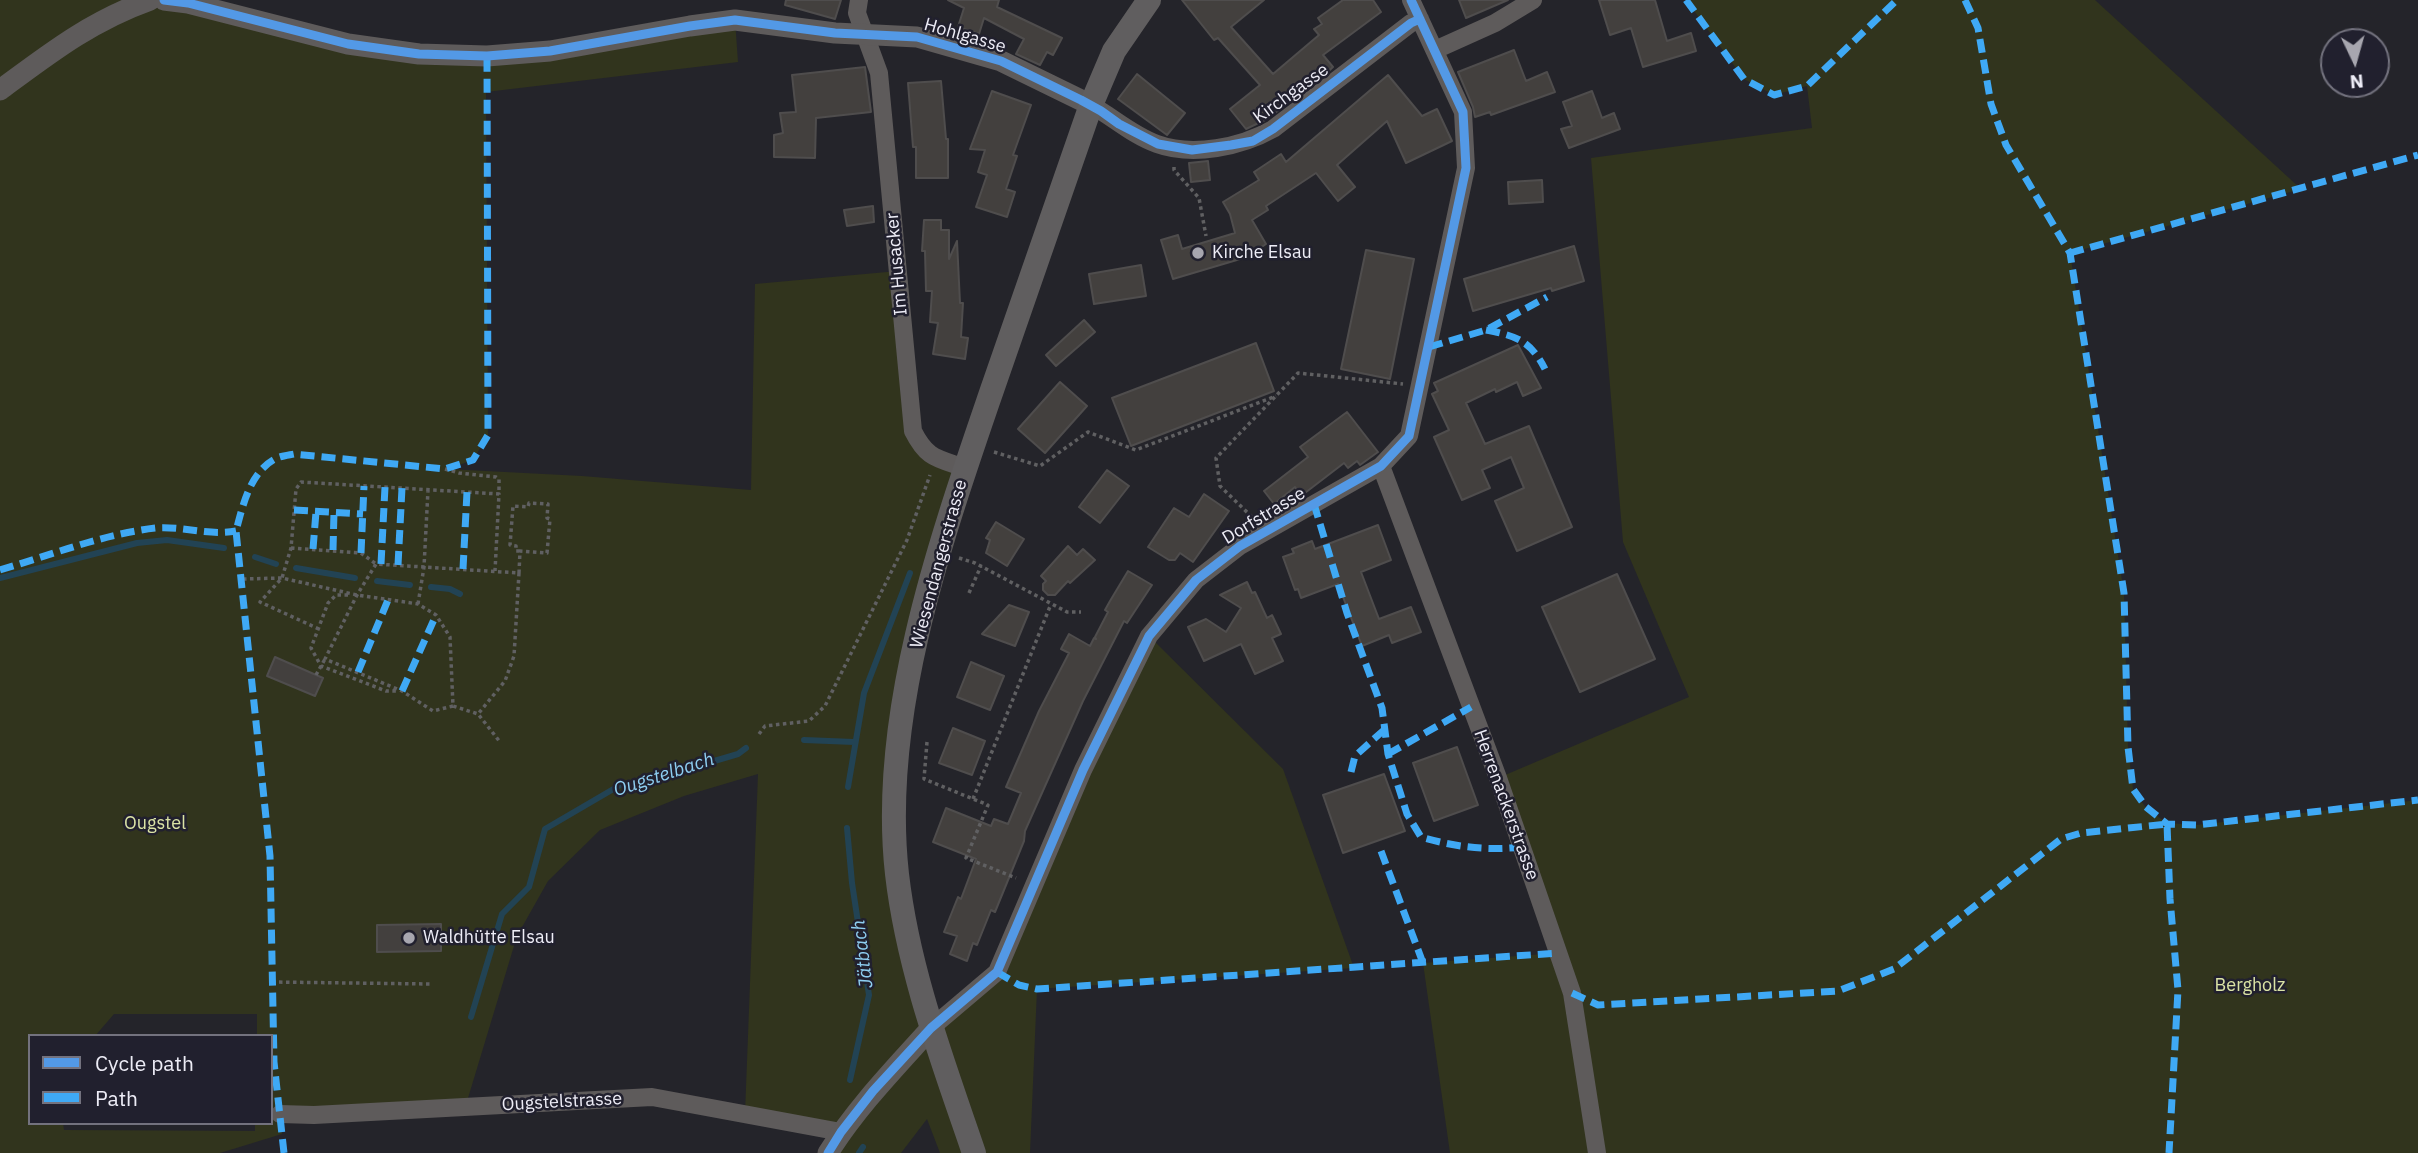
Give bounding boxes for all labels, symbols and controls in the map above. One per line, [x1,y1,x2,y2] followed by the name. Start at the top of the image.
[922,14,1008,58] street label: Hohlgasse
[2320,28,2390,98] north arrow
[1249,59,1333,129] street label: Kirchgasse
[2349,69,2365,94] text: N
[882,212,912,316] street label: Im Husacker
[1212,242,1312,264] place label: Kirche Elsau
[1190,245,1206,261] marker: Kirche Elsau
[906,477,972,651] street label: Wiesendangerstrasse
[1219,483,1309,549] street label: Dorfstrasse
[1469,727,1543,883] street label: Herrenackerstrasse
[611,748,717,802] water label: Ougstelbach
[124,813,186,835] park label: Ougstel
[848,919,878,989] water label: Jätbach
[423,927,555,949] place label: Waldhütte Elsau
[401,930,417,946] marker: Waldhütte Elsau
[2215,975,2285,997] park label: Bergholz
[28,1034,273,1125] legend
[95,1049,194,1077] text: Cycle path
[95,1084,138,1112] text: Path
[501,1088,623,1116] street label: Ougstelstrasse

